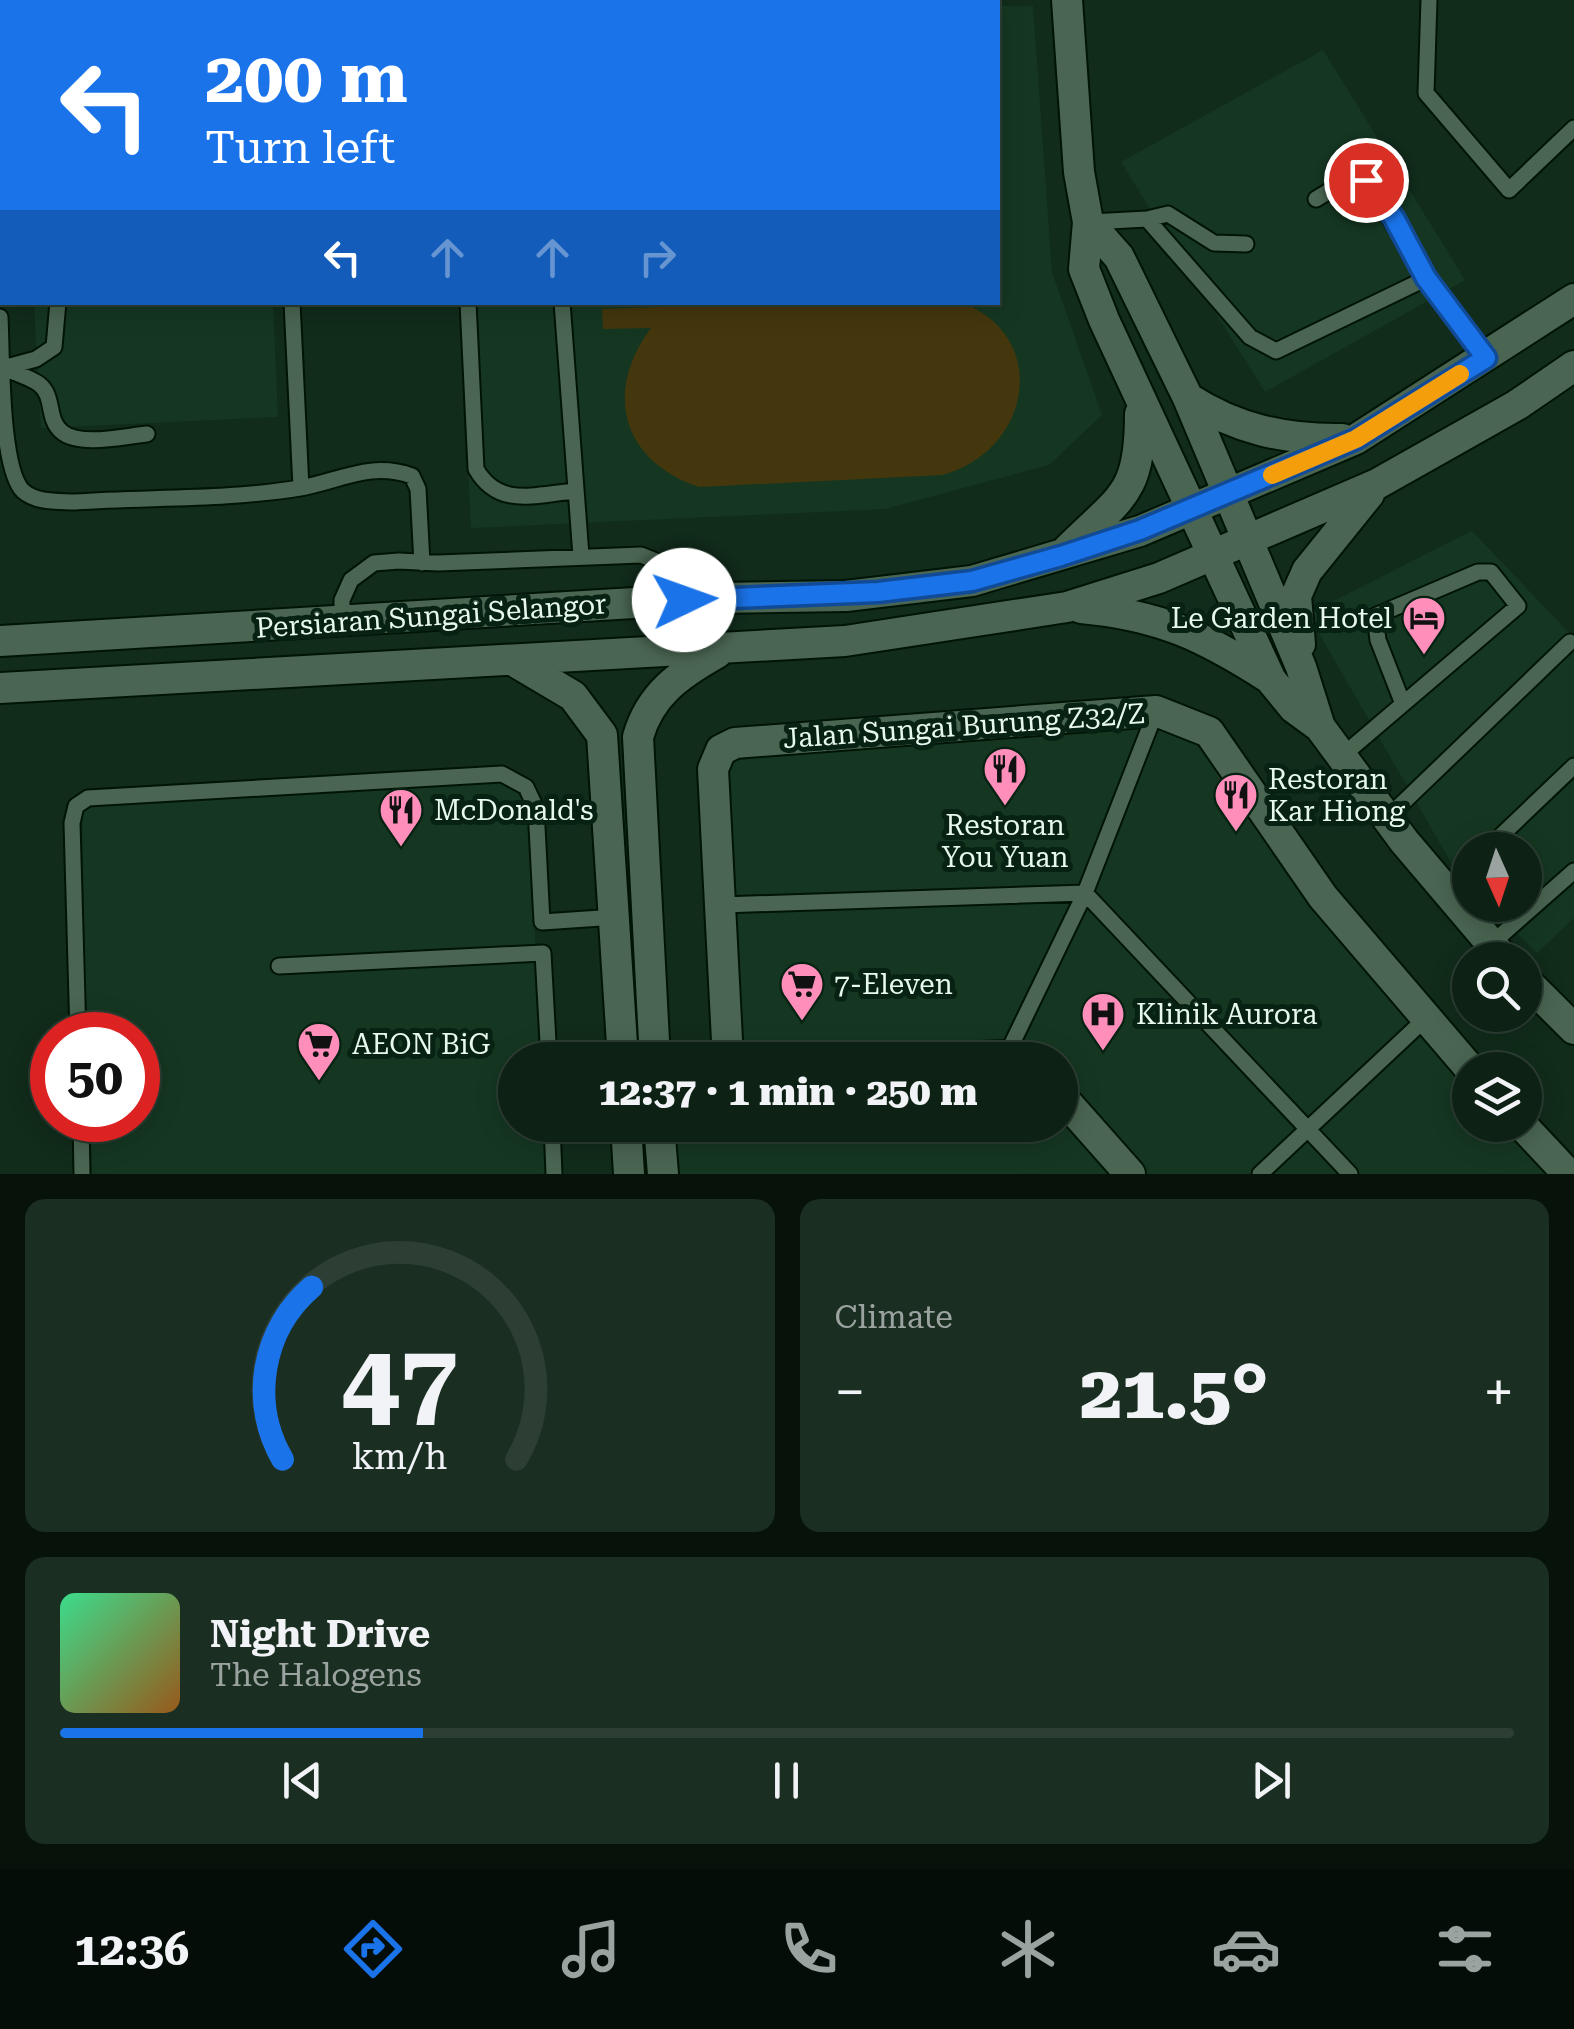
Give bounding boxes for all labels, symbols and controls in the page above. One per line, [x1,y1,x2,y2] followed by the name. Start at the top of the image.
[205,37,408,119] text: 200 m
[40,40,170,170] icon: left
[205,121,395,174] text: Turn left
[1324,138,1409,223] pin
[1339,153,1394,208] icon: arrive
[315,230,370,285] icon: left
[420,230,475,285] icon: ahead
[525,230,580,285] icon: ahead
[630,230,685,285] icon: right
[632,548,736,652] position arrow
[254,587,608,645] street label: Persiaran Sungai Selangor
[1401,595,1447,656] hotel icon: Le Garden Hotel
[1171,602,1392,635] place label: Le Garden Hotel
[782,697,1146,755] street label: Jalan Sungai Burung Z32/Z
[982,746,1028,807] restaurant icon: Restoran You Yuan
[1268,763,1405,828] place label: Restoran Kar Hiong
[1213,772,1259,833] restaurant icon: Restoran Kar Hiong
[378,787,424,848] restaurant icon: McDonald's
[434,794,594,827] place label: McDonald's
[941,809,1069,874] place label: Restoran You Yuan
[1452,832,1542,922] north arrow
[1452,832,1542,1142] map controls
[1452,942,1542,1032] button: search
[779,961,825,1022] supermarket icon: 7-Eleven
[834,968,953,1001] place label: 7-Eleven
[1080,991,1126,1052] hospital icon: Klinik Aurora
[1136,998,1317,1031] place label: Klinik Aurora
[30,1012,160,1142] speed limit sign: 50
[296,1021,342,1082] supermarket icon: AEON BiG
[352,1028,491,1061] place label: AEON BiG
[1452,1052,1542,1142] button: layers
[598,1070,978,1114] text: 12:37 · 1 min · 250 m
[835,1298,953,1336] text: Climate
[342,1321,458,1442] text: 47
[1080,1348,1269,1436] text: 21.5°
[835,1360,865,1424] text: −
[1483,1360,1514,1424] text: +
[352,1436,448,1478] text: km/h
[210,1612,430,1656] text: Night Drive
[210,1656,422,1694] text: The Halogens
[275,1753,330,1808] icon: previous
[759,1753,814,1808] icon: pause
[1244,1753,1299,1808] icon: next
[338,1914,408,1984] icon: directions
[556,1914,626,1984] icon: music
[774,1914,844,1984] icon: phone
[993,1914,1063,1984] icon: climate
[1211,1914,1281,1984] icon: car
[1430,1914,1500,1984] icon: filters
[74,1923,189,1976] text: 12:36

